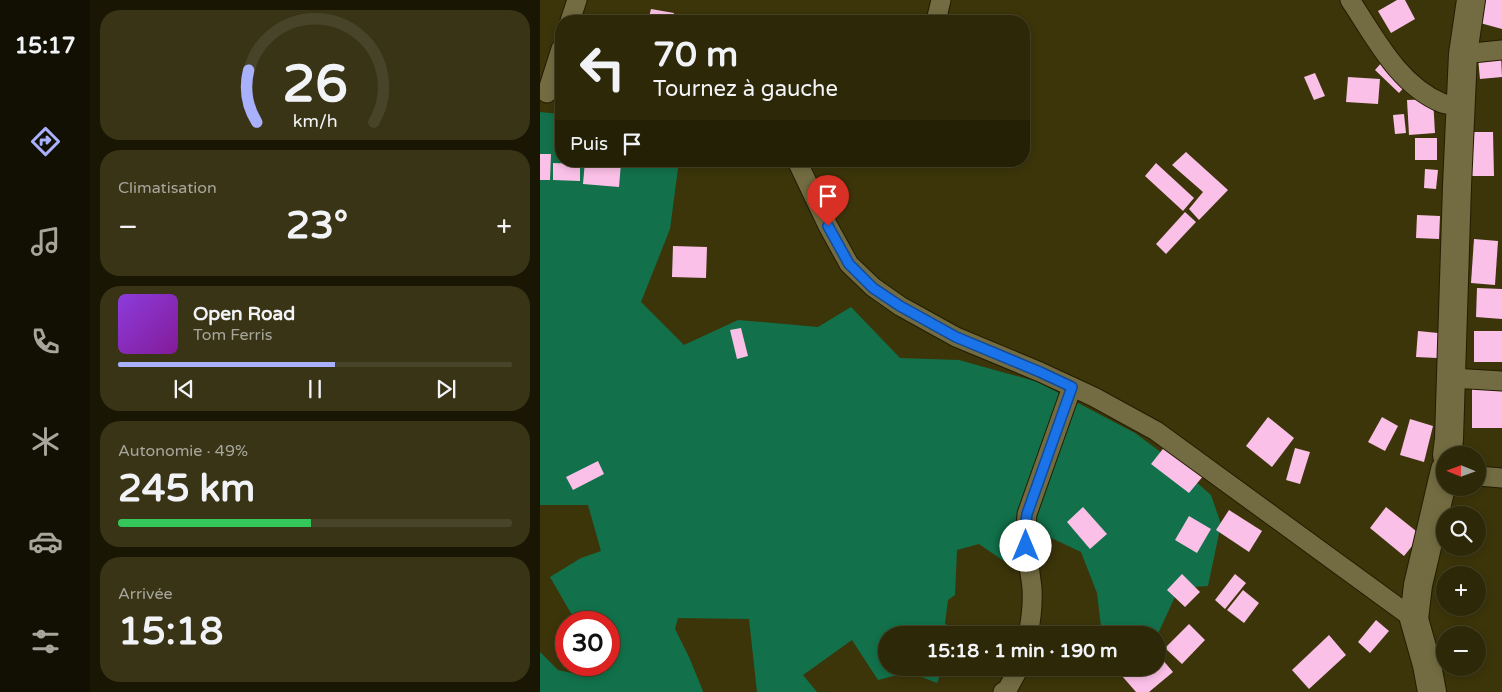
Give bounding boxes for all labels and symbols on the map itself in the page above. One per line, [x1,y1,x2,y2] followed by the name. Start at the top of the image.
[807,175,849,226] pin
[1436,446,1486,496] north arrow
[999,519,1051,571] position arrow
[555,611,620,676] speed limit sign: 30

